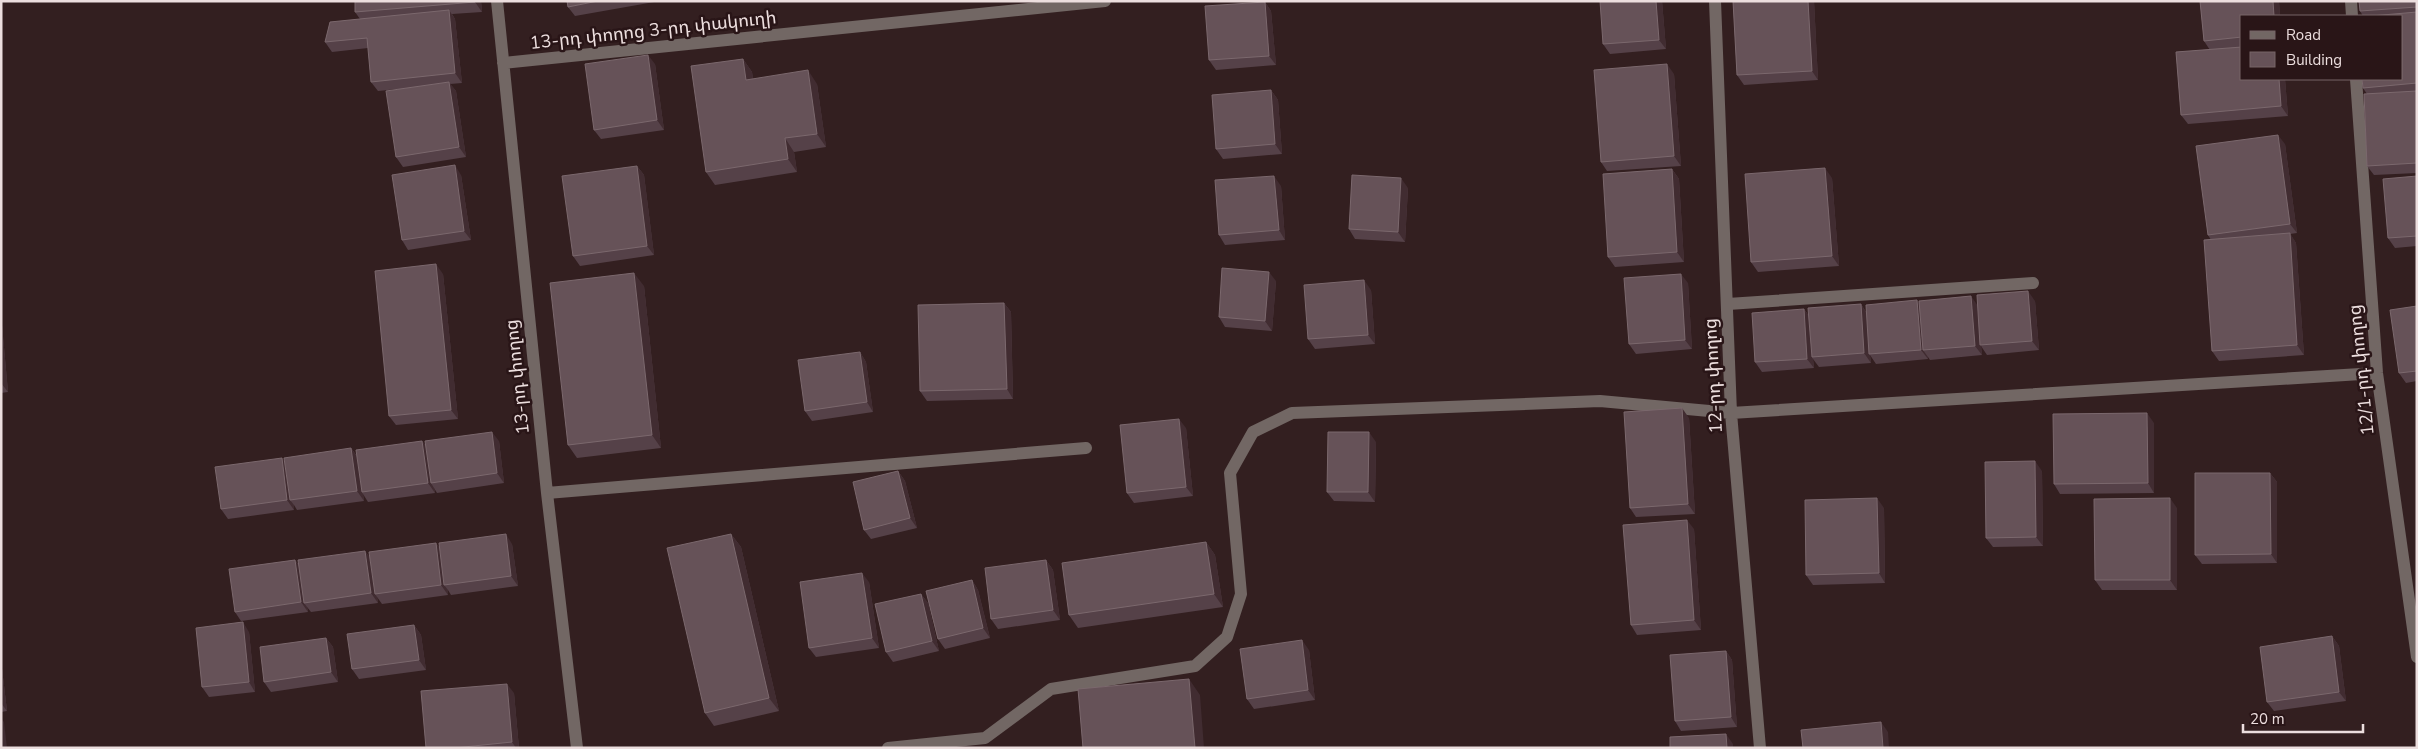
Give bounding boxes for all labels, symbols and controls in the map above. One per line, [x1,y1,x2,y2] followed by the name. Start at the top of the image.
[529,5,777,55] street label: 13-րդ փողոց 3-րդ փակուղի
[2240,15,2403,80] legend
[2286,25,2321,45] text: Road
[2286,50,2342,70] text: Building
[2342,303,2380,437] street label: 12/1-րդ փողոց
[499,318,535,436] street label: 13-րդ փողոց
[1698,318,1728,434] street label: 12-րդ փողոց
[2243,702,2363,734] scale bar
[2250,709,2285,729] text: 20 m

